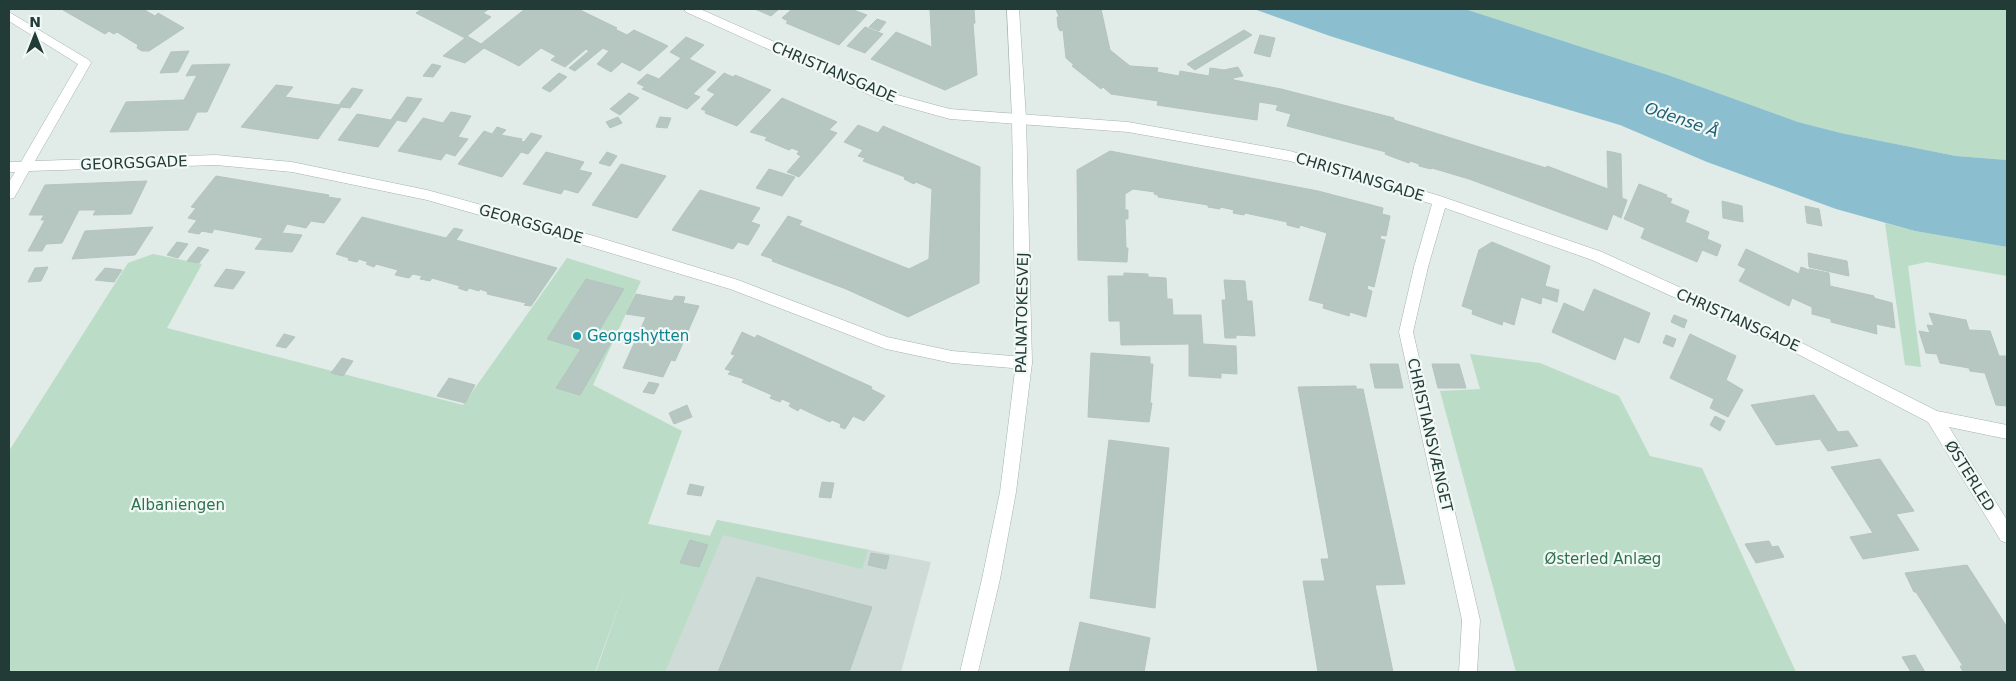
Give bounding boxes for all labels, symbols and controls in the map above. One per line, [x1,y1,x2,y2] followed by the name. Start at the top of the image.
[10,10,60,60] north arrow
[29,14,41,30] text: N
[769,38,899,106] street label: CHRISTIANSGADE
[1642,98,1721,141] water label: Odense Å
[1293,149,1427,205] street label: CHRISTIANSGADE
[80,152,188,174] street label: GEORGSGADE
[477,201,585,247] street label: GEORGSGADE
[1012,252,1032,374] street label: PALNATOKESVEJ
[1673,285,1803,355] street label: CHRISTIANSGADE
[587,327,689,345] place label: Georgshytten
[571,330,583,342] marker: Georgshytten
[1404,356,1457,514] street label: CHRISTIANSVÆNGET
[1941,437,1999,515] street label: ØSTERLED
[131,496,225,514] park label: Albaniengen
[1545,550,1661,568] park label: Østerled Anlæg

